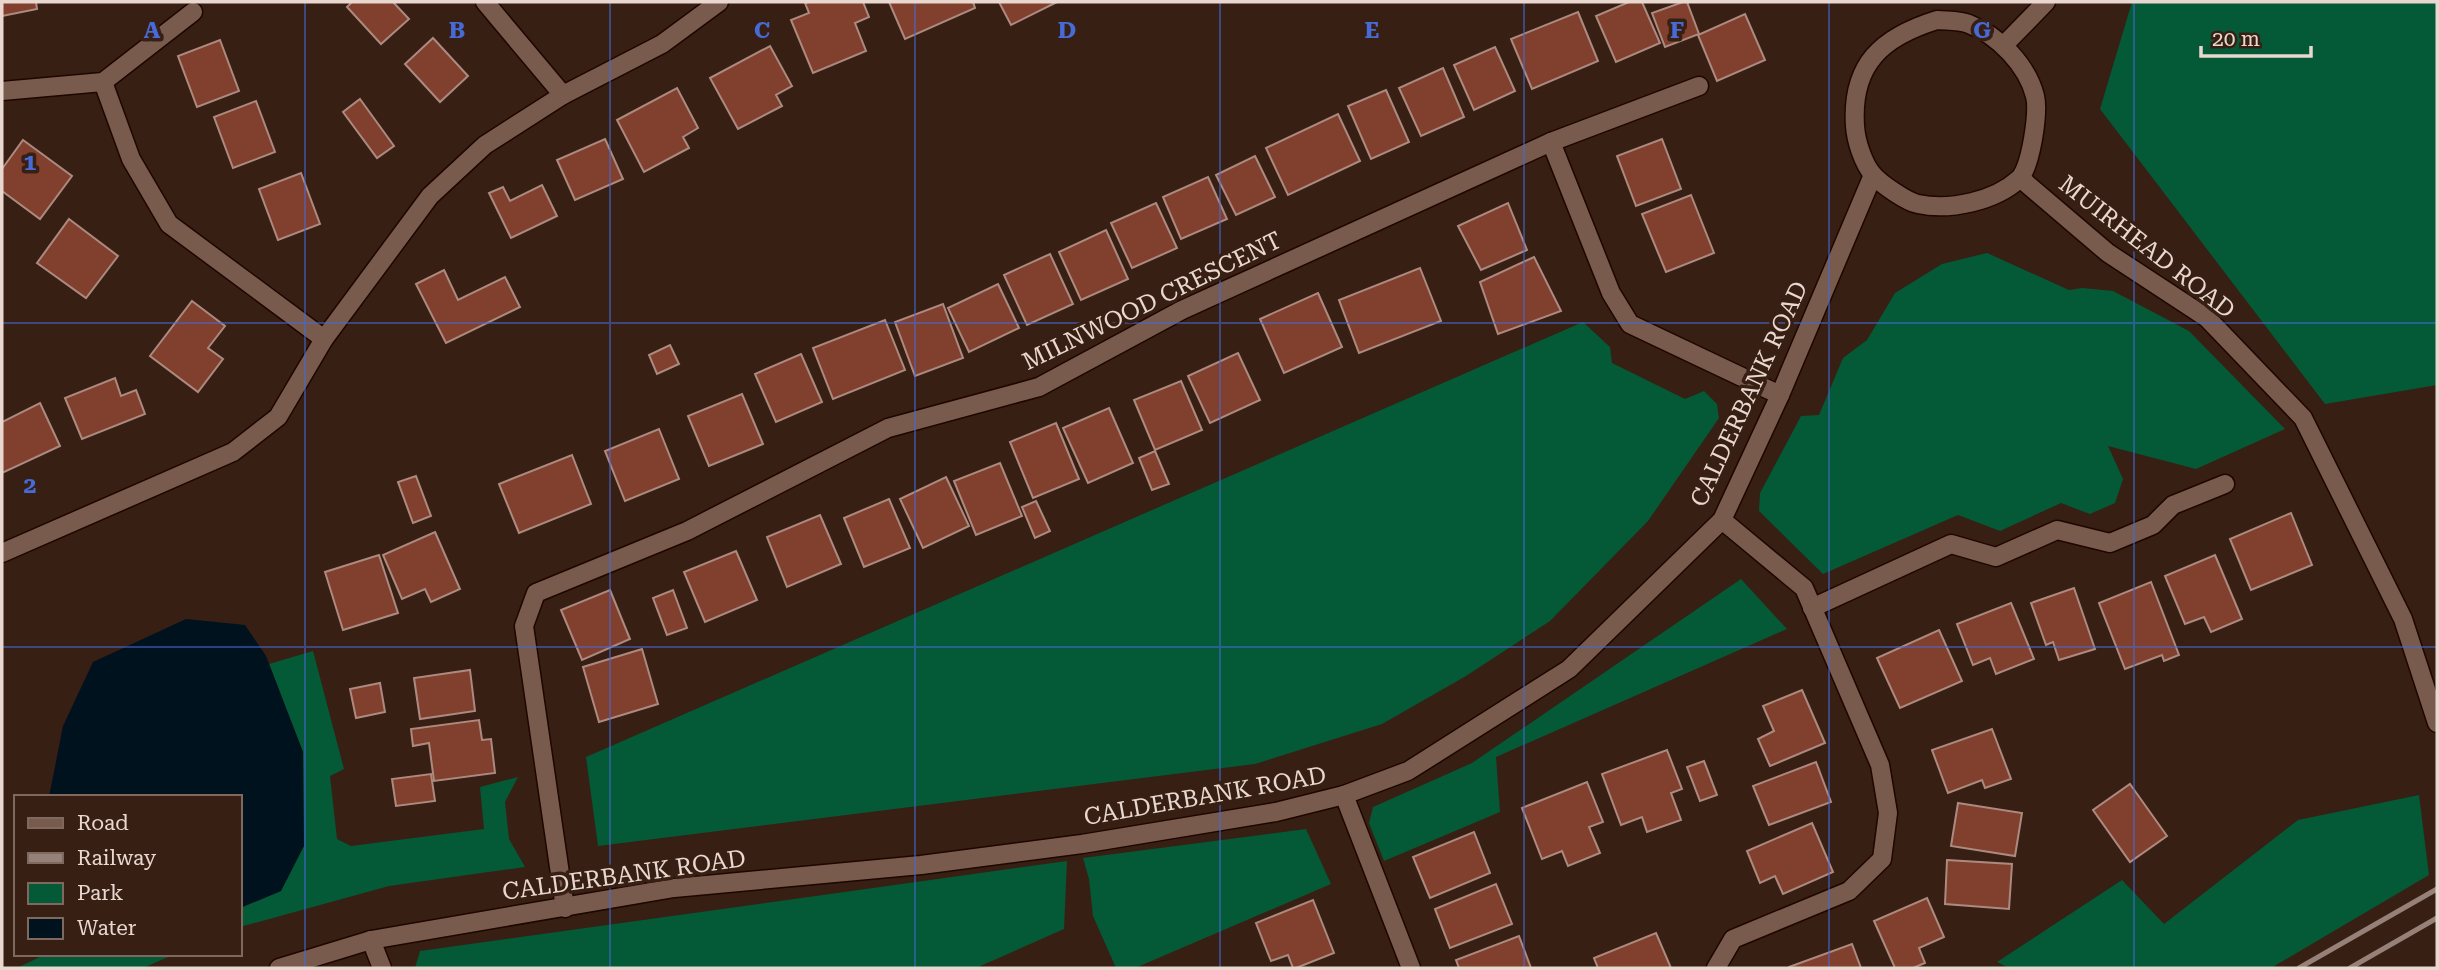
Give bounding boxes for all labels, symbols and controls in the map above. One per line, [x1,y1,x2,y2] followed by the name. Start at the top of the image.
[2201,14,2311,58] scale bar
[144,17,161,44] text: A
[449,17,465,44] text: B
[754,17,770,44] text: C
[1058,17,1076,44] text: D
[1365,17,1379,44] text: E
[1670,17,1684,44] text: F
[1973,17,1991,44] text: G
[2212,27,2260,51] text: 20 m
[24,149,37,176] text: 1
[2054,170,2240,324] street label: MUIRHEAD ROAD
[1018,226,1286,376] street label: MILNWOOD CRESCENT
[1684,277,1814,511] street label: CALDERBANK ROAD
[24,472,36,499] text: 2
[1082,761,1328,831] street label: CALDERBANK ROAD
[14,795,242,956] legend
[77,811,129,835] text: Road
[501,844,747,906] street label: CALDERBANK ROAD
[77,846,157,870] text: Railway
[77,881,123,905] text: Park
[77,916,137,940] text: Water

